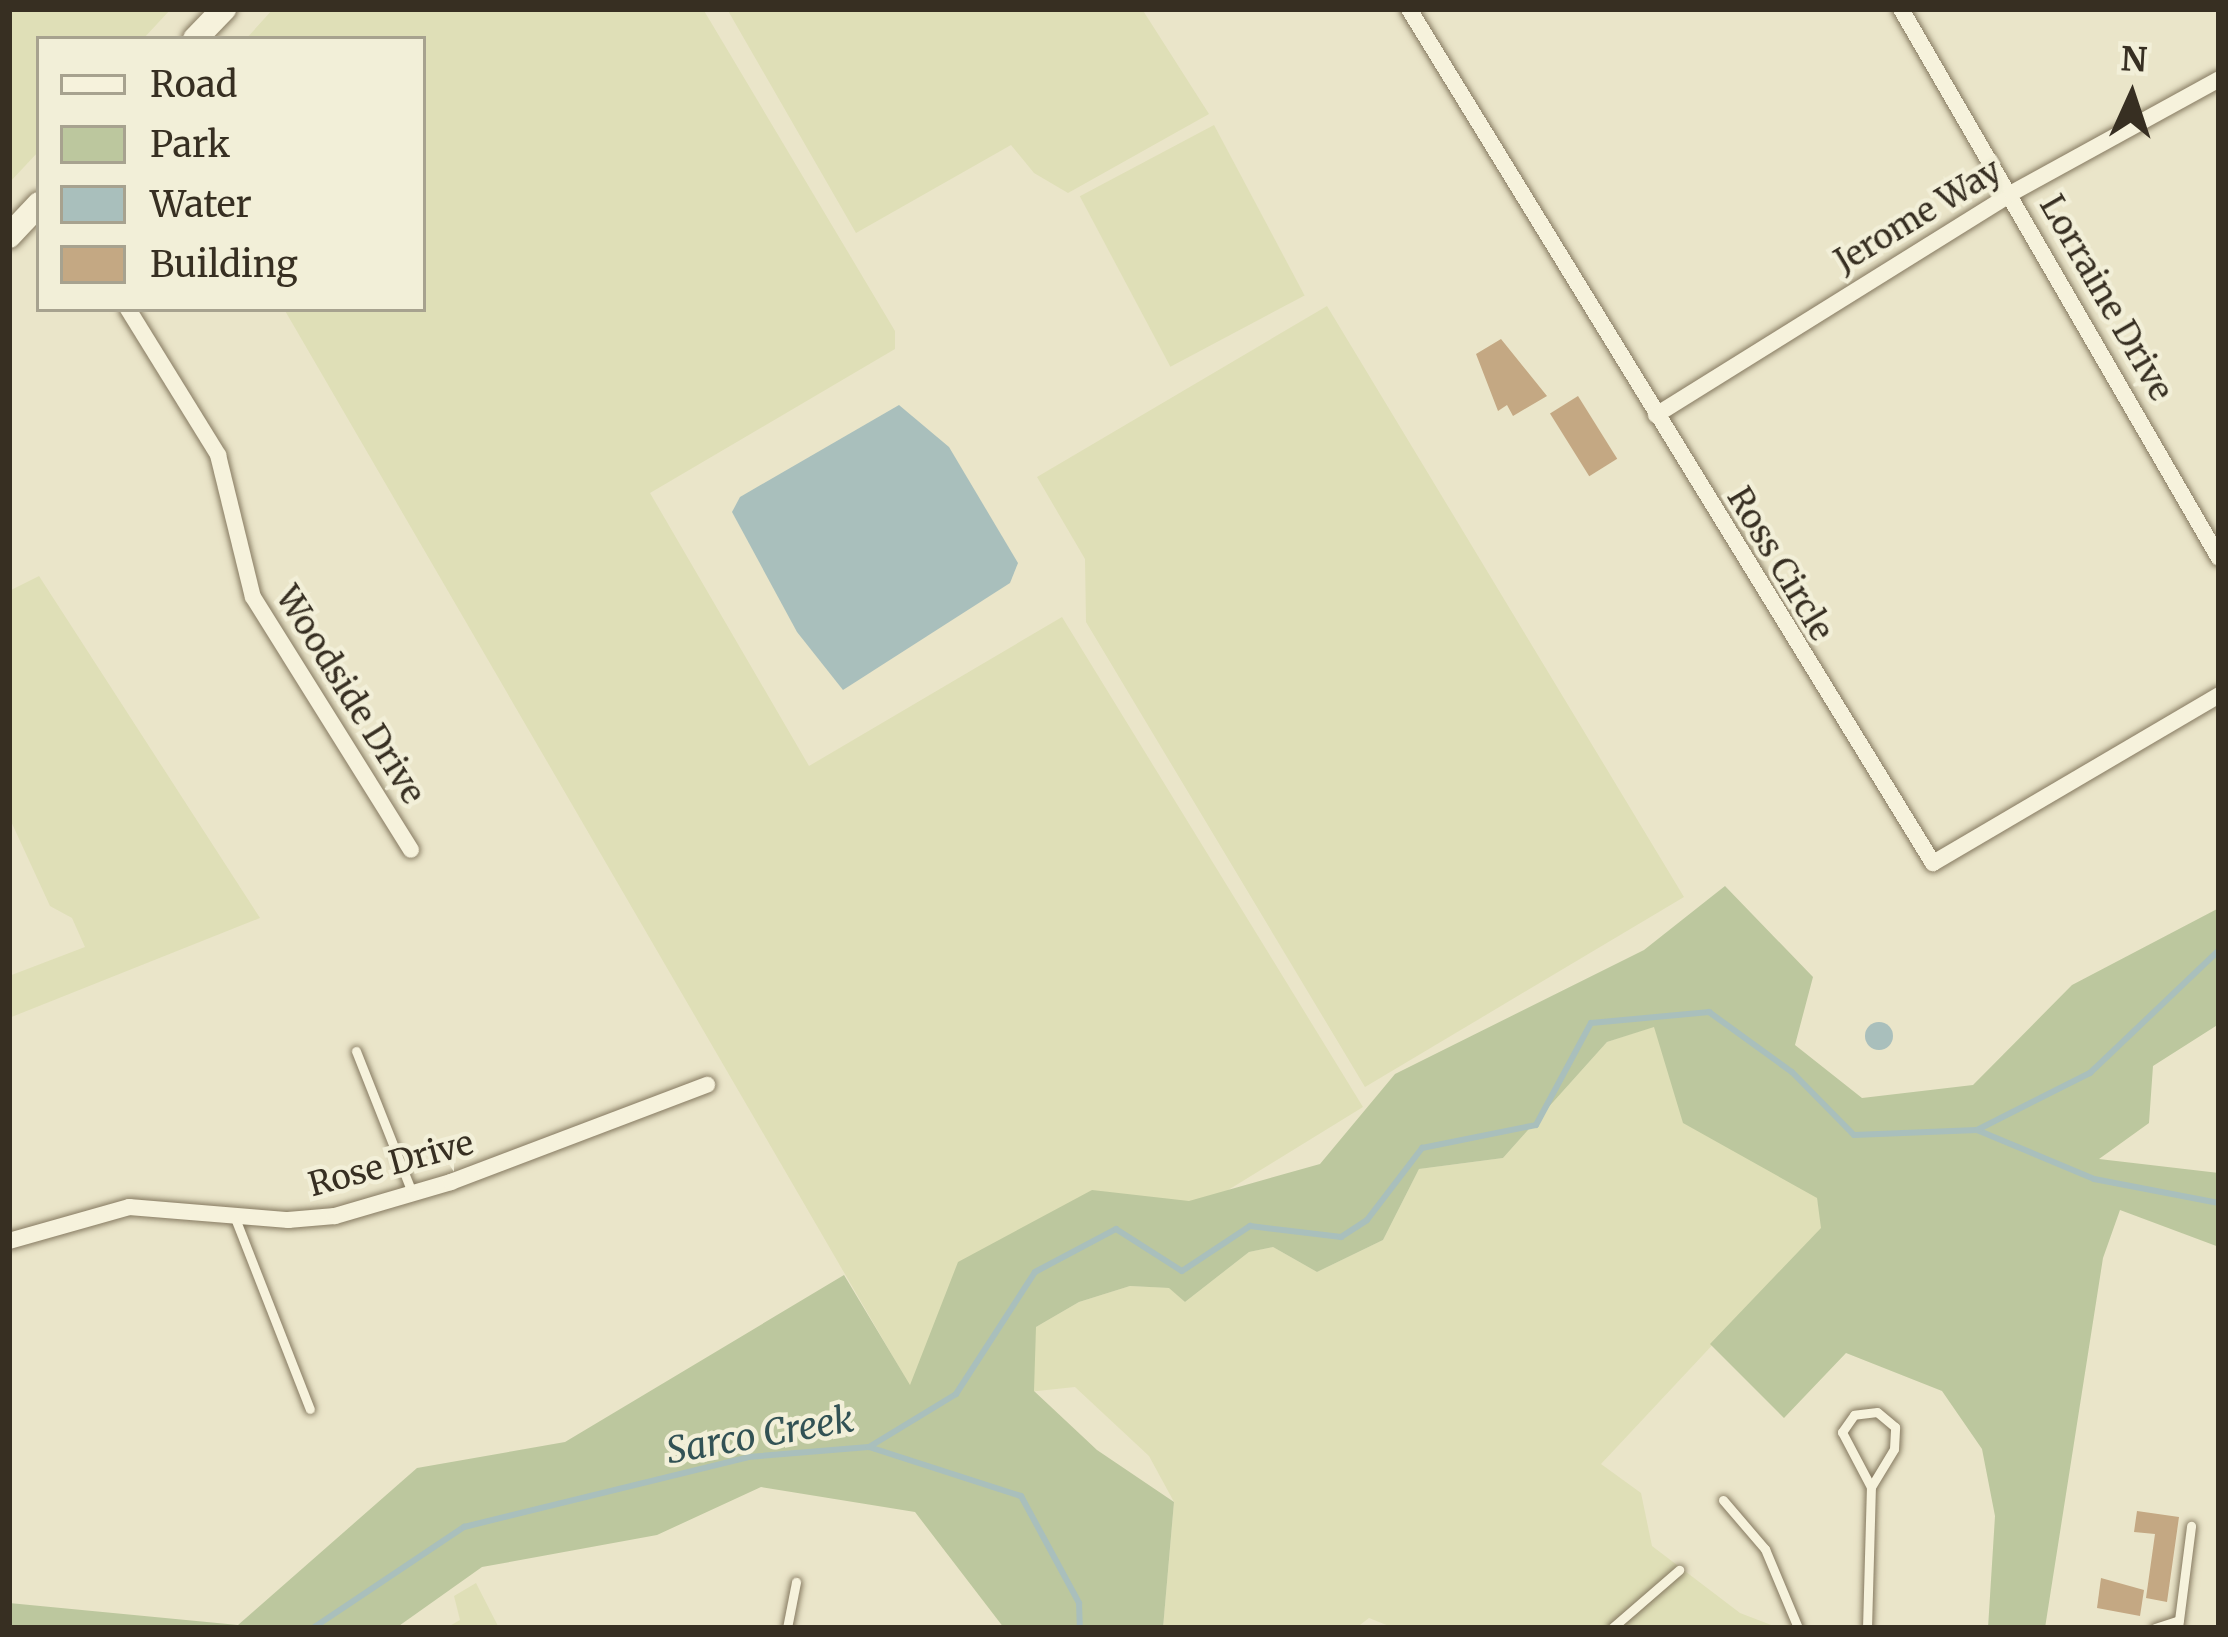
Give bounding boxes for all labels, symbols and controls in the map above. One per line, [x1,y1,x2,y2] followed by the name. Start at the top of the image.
[36,36,426,312] legend
[2072,36,2192,156] north arrow
[2120,38,2148,81] text: N
[150,62,237,107] text: Road
[150,122,230,167] text: Park
[1828,151,2008,281] street label: Jerome Way
[150,182,252,227] text: Water
[2031,188,2181,408] street label: Lorraine Drive
[150,242,298,287] text: Building
[1719,480,1841,648] street label: Ross Circle
[267,579,433,811] street label: Woodside Drive
[304,1123,478,1205] street label: Rose Drive
[663,1397,857,1473] water label: Sarco Creek

